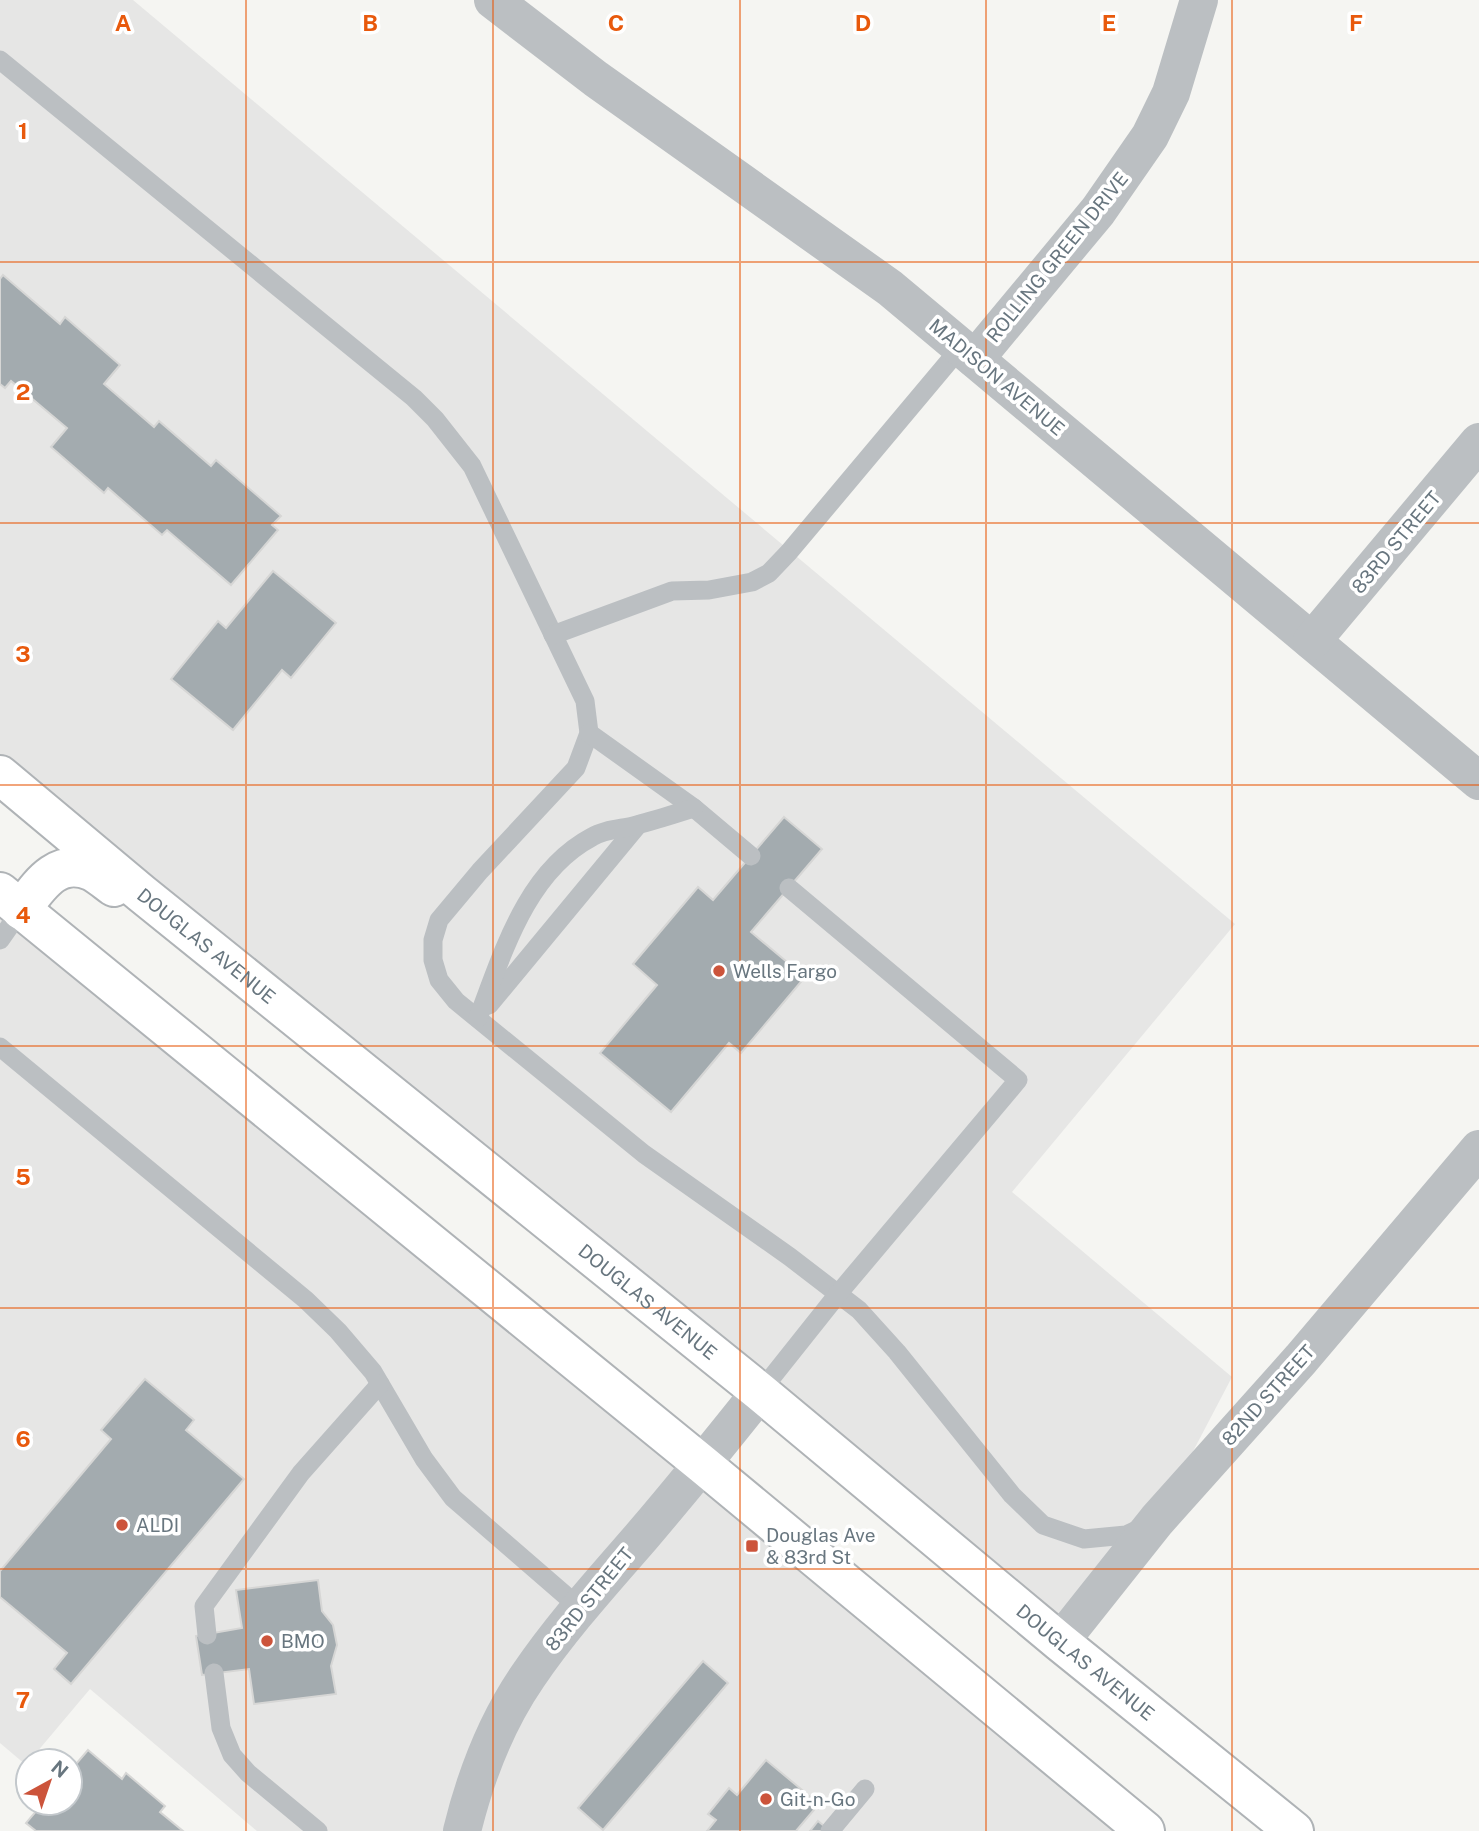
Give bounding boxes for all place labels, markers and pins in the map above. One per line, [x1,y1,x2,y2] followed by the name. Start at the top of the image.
[733,960,837,982] place label: Wells Fargo
[711,963,727,979] marker: Wells Fargo
[136,1514,179,1536] place label: ALDI
[114,1517,130,1533] marker: ALDI
[766,1524,875,1568] place label: Douglas Ave & 83rd St
[744,1538,760,1554] marker: Douglas Ave & 83rd St
[281,1630,325,1652] place label: BMO
[259,1633,275,1649] marker: BMO
[780,1788,856,1810] place label: Git-n-Go
[758,1791,774,1807] marker: Git-n-Go

